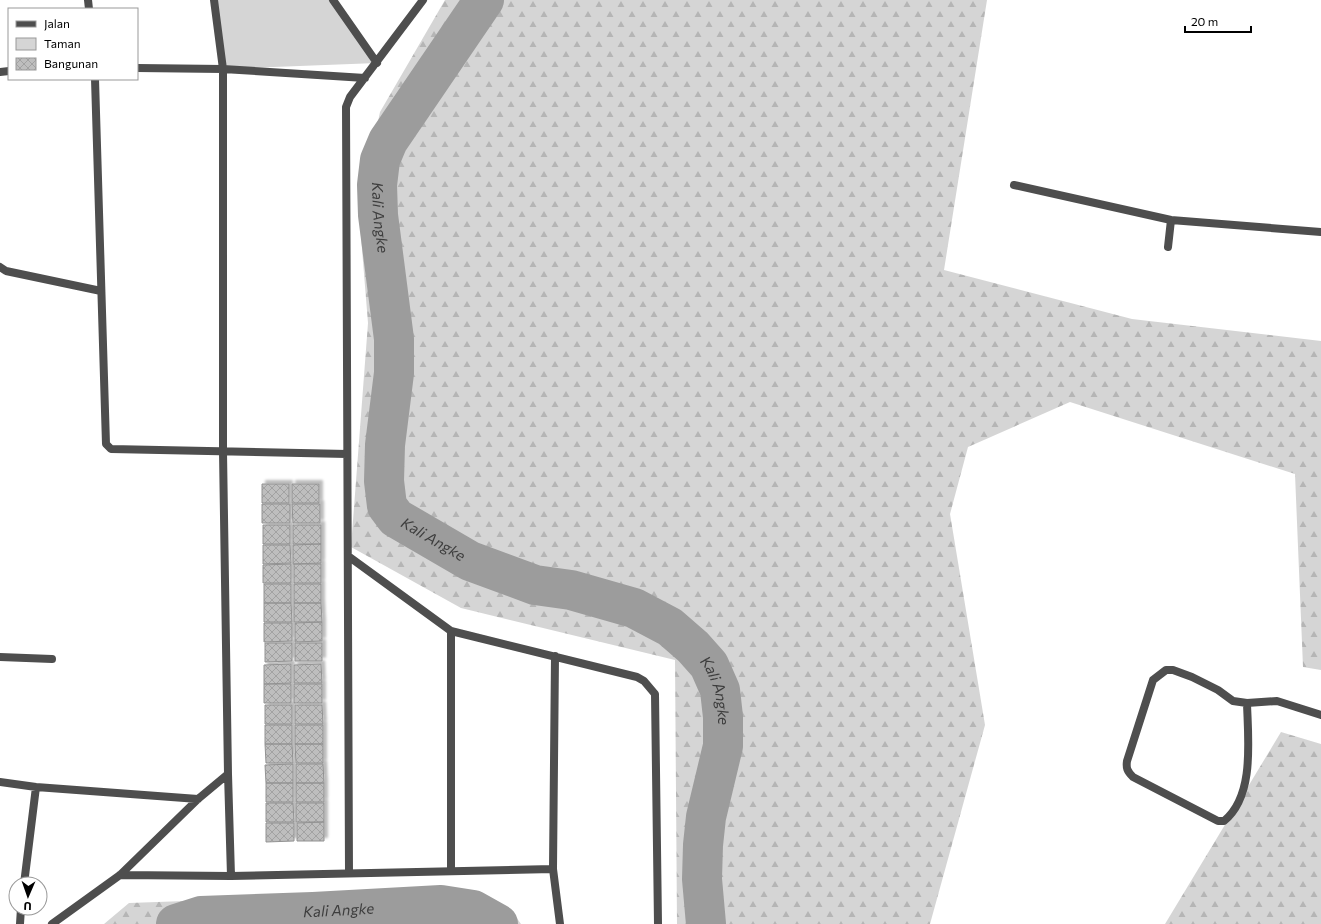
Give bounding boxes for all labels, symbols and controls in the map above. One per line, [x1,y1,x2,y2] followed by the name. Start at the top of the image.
[8,8,138,80] legend
[1185,8,1251,34] scale bar
[1191,14,1218,28] text: 20 m
[44,16,70,31] text: Jalan
[44,36,81,50] text: Taman
[44,56,98,70] text: Bangunan
[369,182,393,254] water label: Kali Angke
[398,513,469,564] water label: Kali Angke
[697,652,733,725] water label: Kali Angke
[8,876,48,916] north arrow
[303,899,375,920] water label: Kali Angke
[23,900,32,913] text: U

